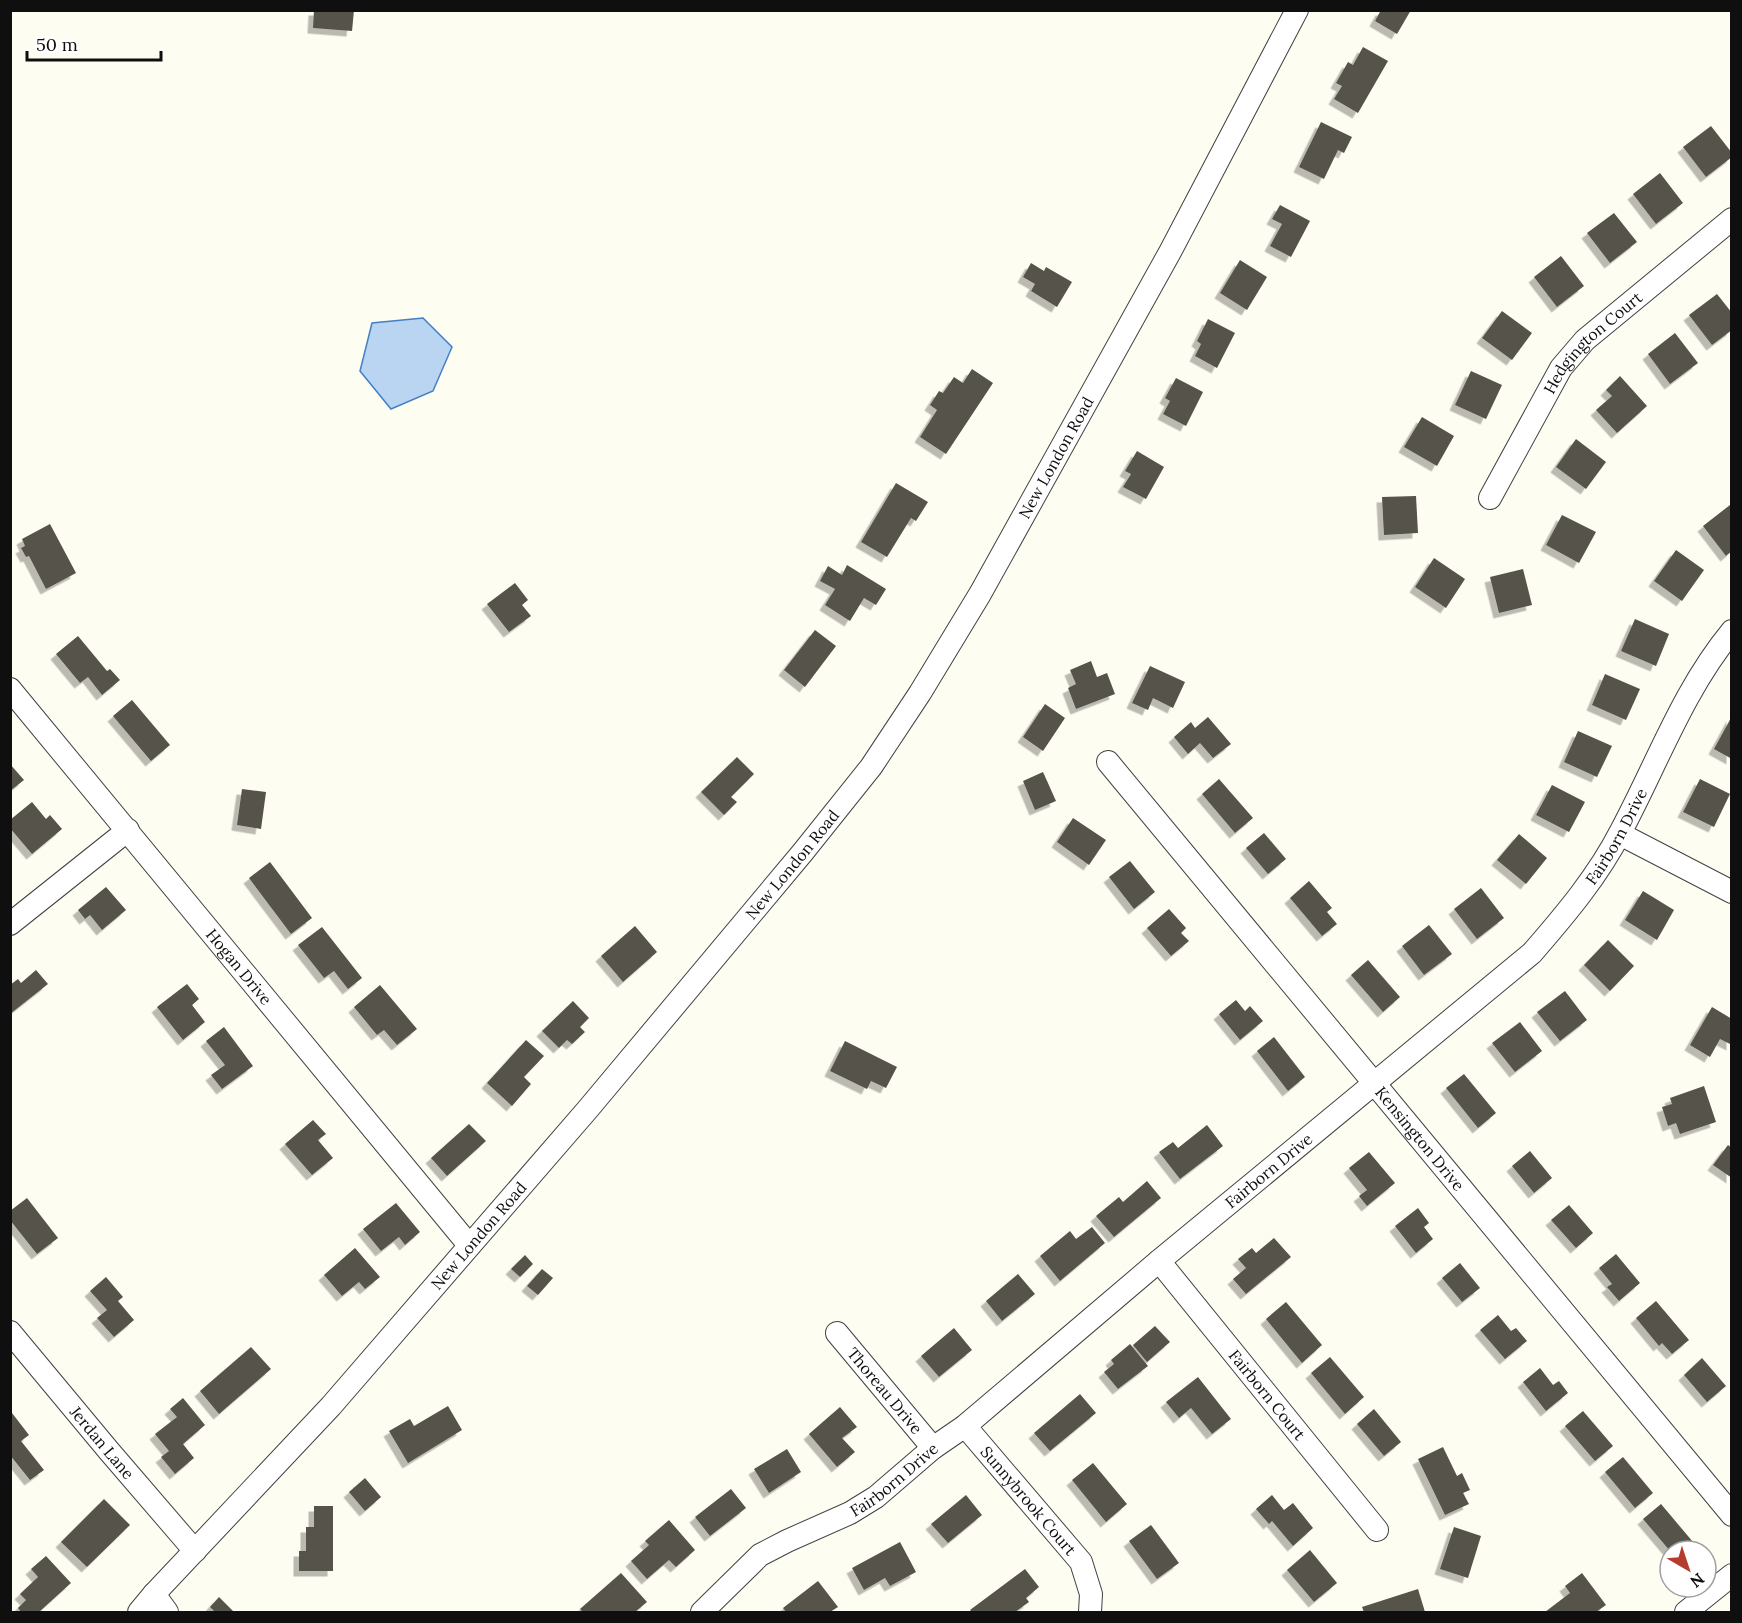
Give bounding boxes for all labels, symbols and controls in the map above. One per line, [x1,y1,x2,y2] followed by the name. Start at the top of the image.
[27,24,160,62] scale bar
[36,33,78,56] text: 50 m
[1539,287,1647,397] street label: Hedgington Court
[1014,393,1098,522] street label: New London Road
[1581,785,1651,888] street label: Fairborn Drive
[741,805,843,923] street label: New London Road
[202,925,277,1009] street label: Hogan Drive
[1371,1082,1469,1195] street label: Kensington Drive
[1221,1128,1317,1212] street label: Fairborn Drive
[426,1177,531,1294] street label: New London Road
[843,1343,927,1438] street label: Thoreau Drive
[1225,1345,1310,1445] street label: Fairborn Court
[65,1401,139,1483] street label: Jerdan Lane
[846,1438,942,1521] street label: Fairborn Drive
[976,1442,1081,1560] street label: Sunnybrook Court
[1658,1539,1718,1599] north arrow
[1686,1569,1709,1592] text: N

